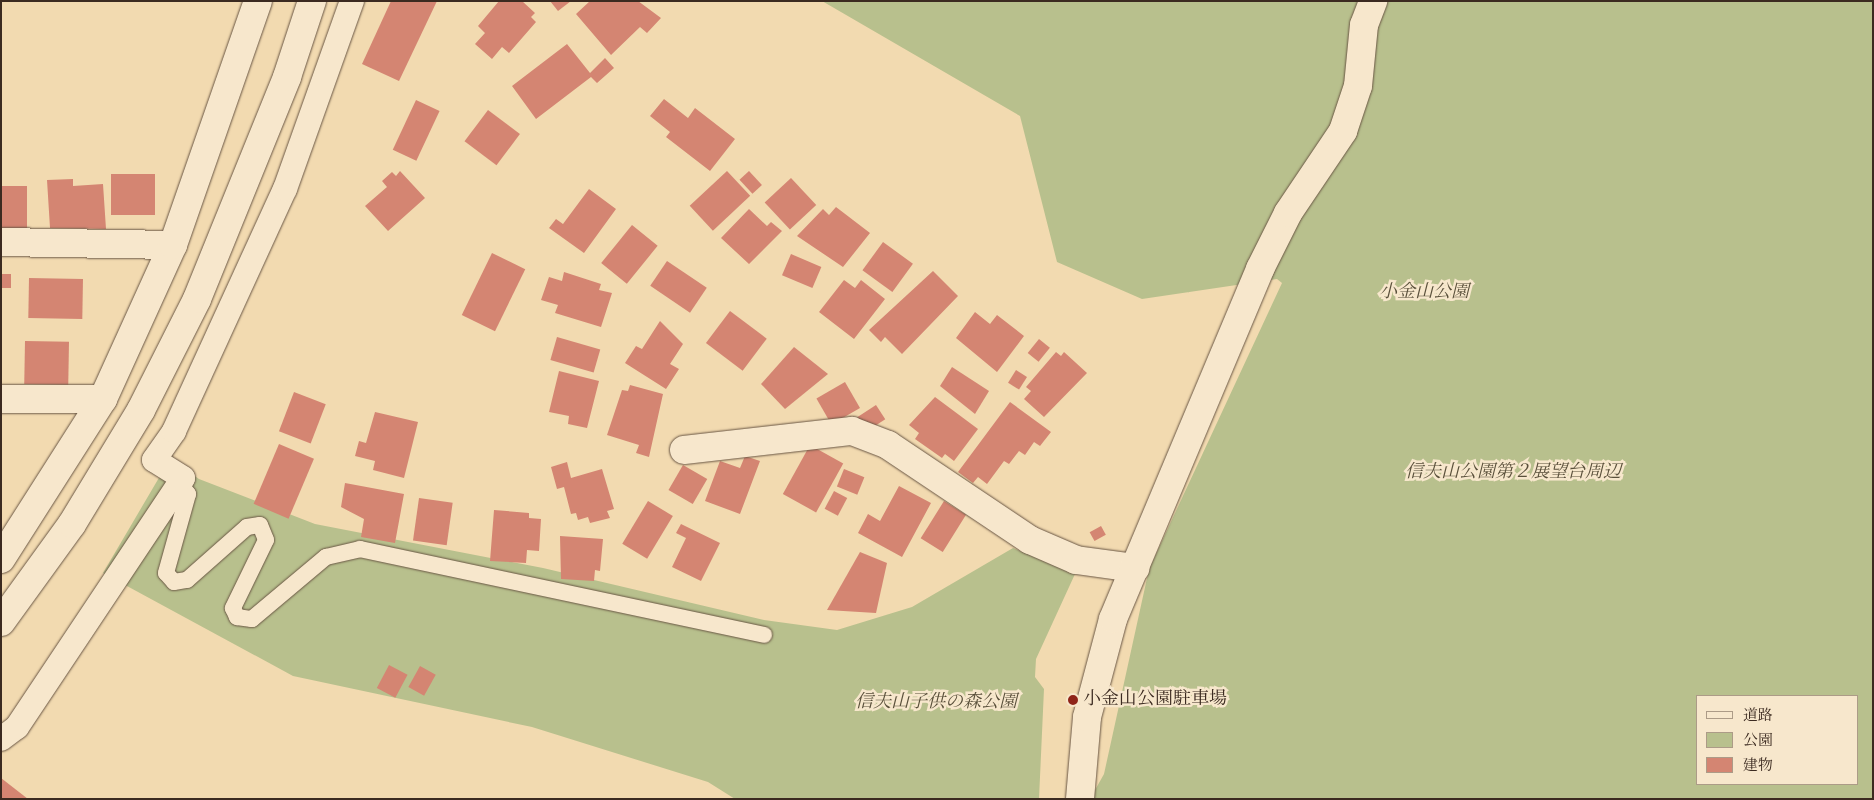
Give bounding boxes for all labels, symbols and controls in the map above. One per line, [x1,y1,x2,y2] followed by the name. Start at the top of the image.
[1379,282,1469,304] park label: 小金山公園
[1405,462,1621,484] park label: 信夫山公園第２展望台周辺
[1083,689,1227,711] place label: 小金山公園駐車場
[855,692,1017,714] park label: 信夫山子供の森公園
[1067,694,1079,706] marker: 小金山公園駐車場
[1696,695,1859,785] legend
[1743,706,1773,727] text: 道路
[1743,731,1773,752] text: 公園
[1743,756,1773,777] text: 建物

